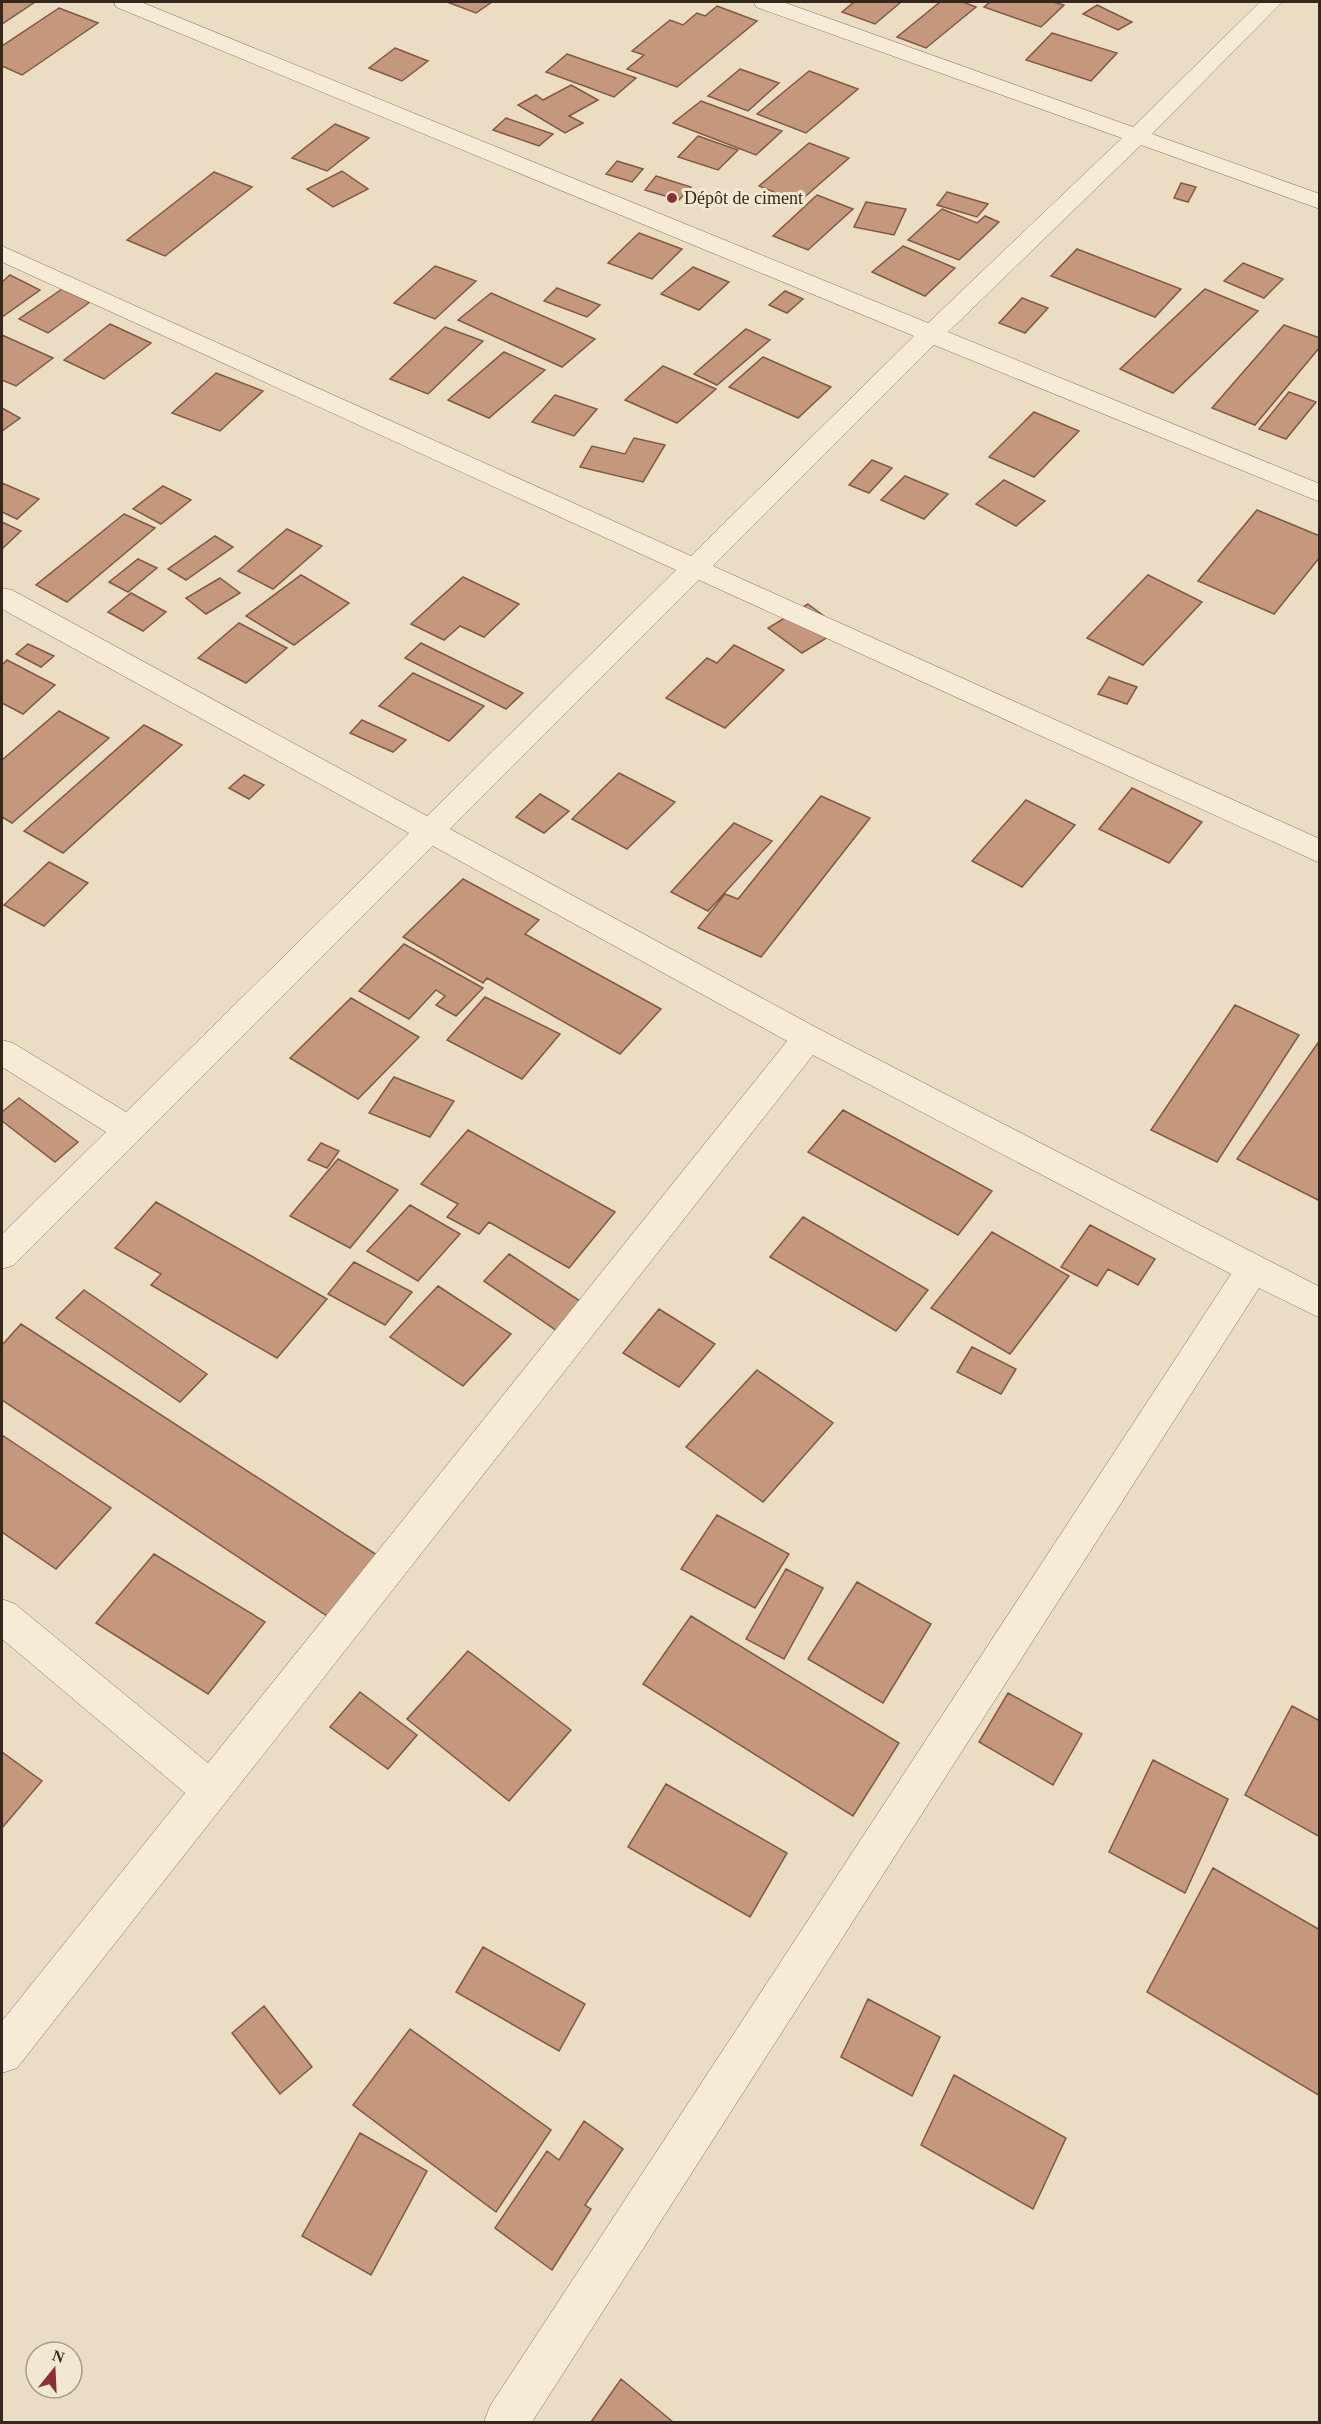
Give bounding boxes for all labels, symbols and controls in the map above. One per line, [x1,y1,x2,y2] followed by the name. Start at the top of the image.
[684,188,803,208] place label: Dépôt de ciment
[665,191,679,205] marker: Dépôt de ciment
[24,2340,84,2400] north arrow
[50,2346,67,2366] text: N

